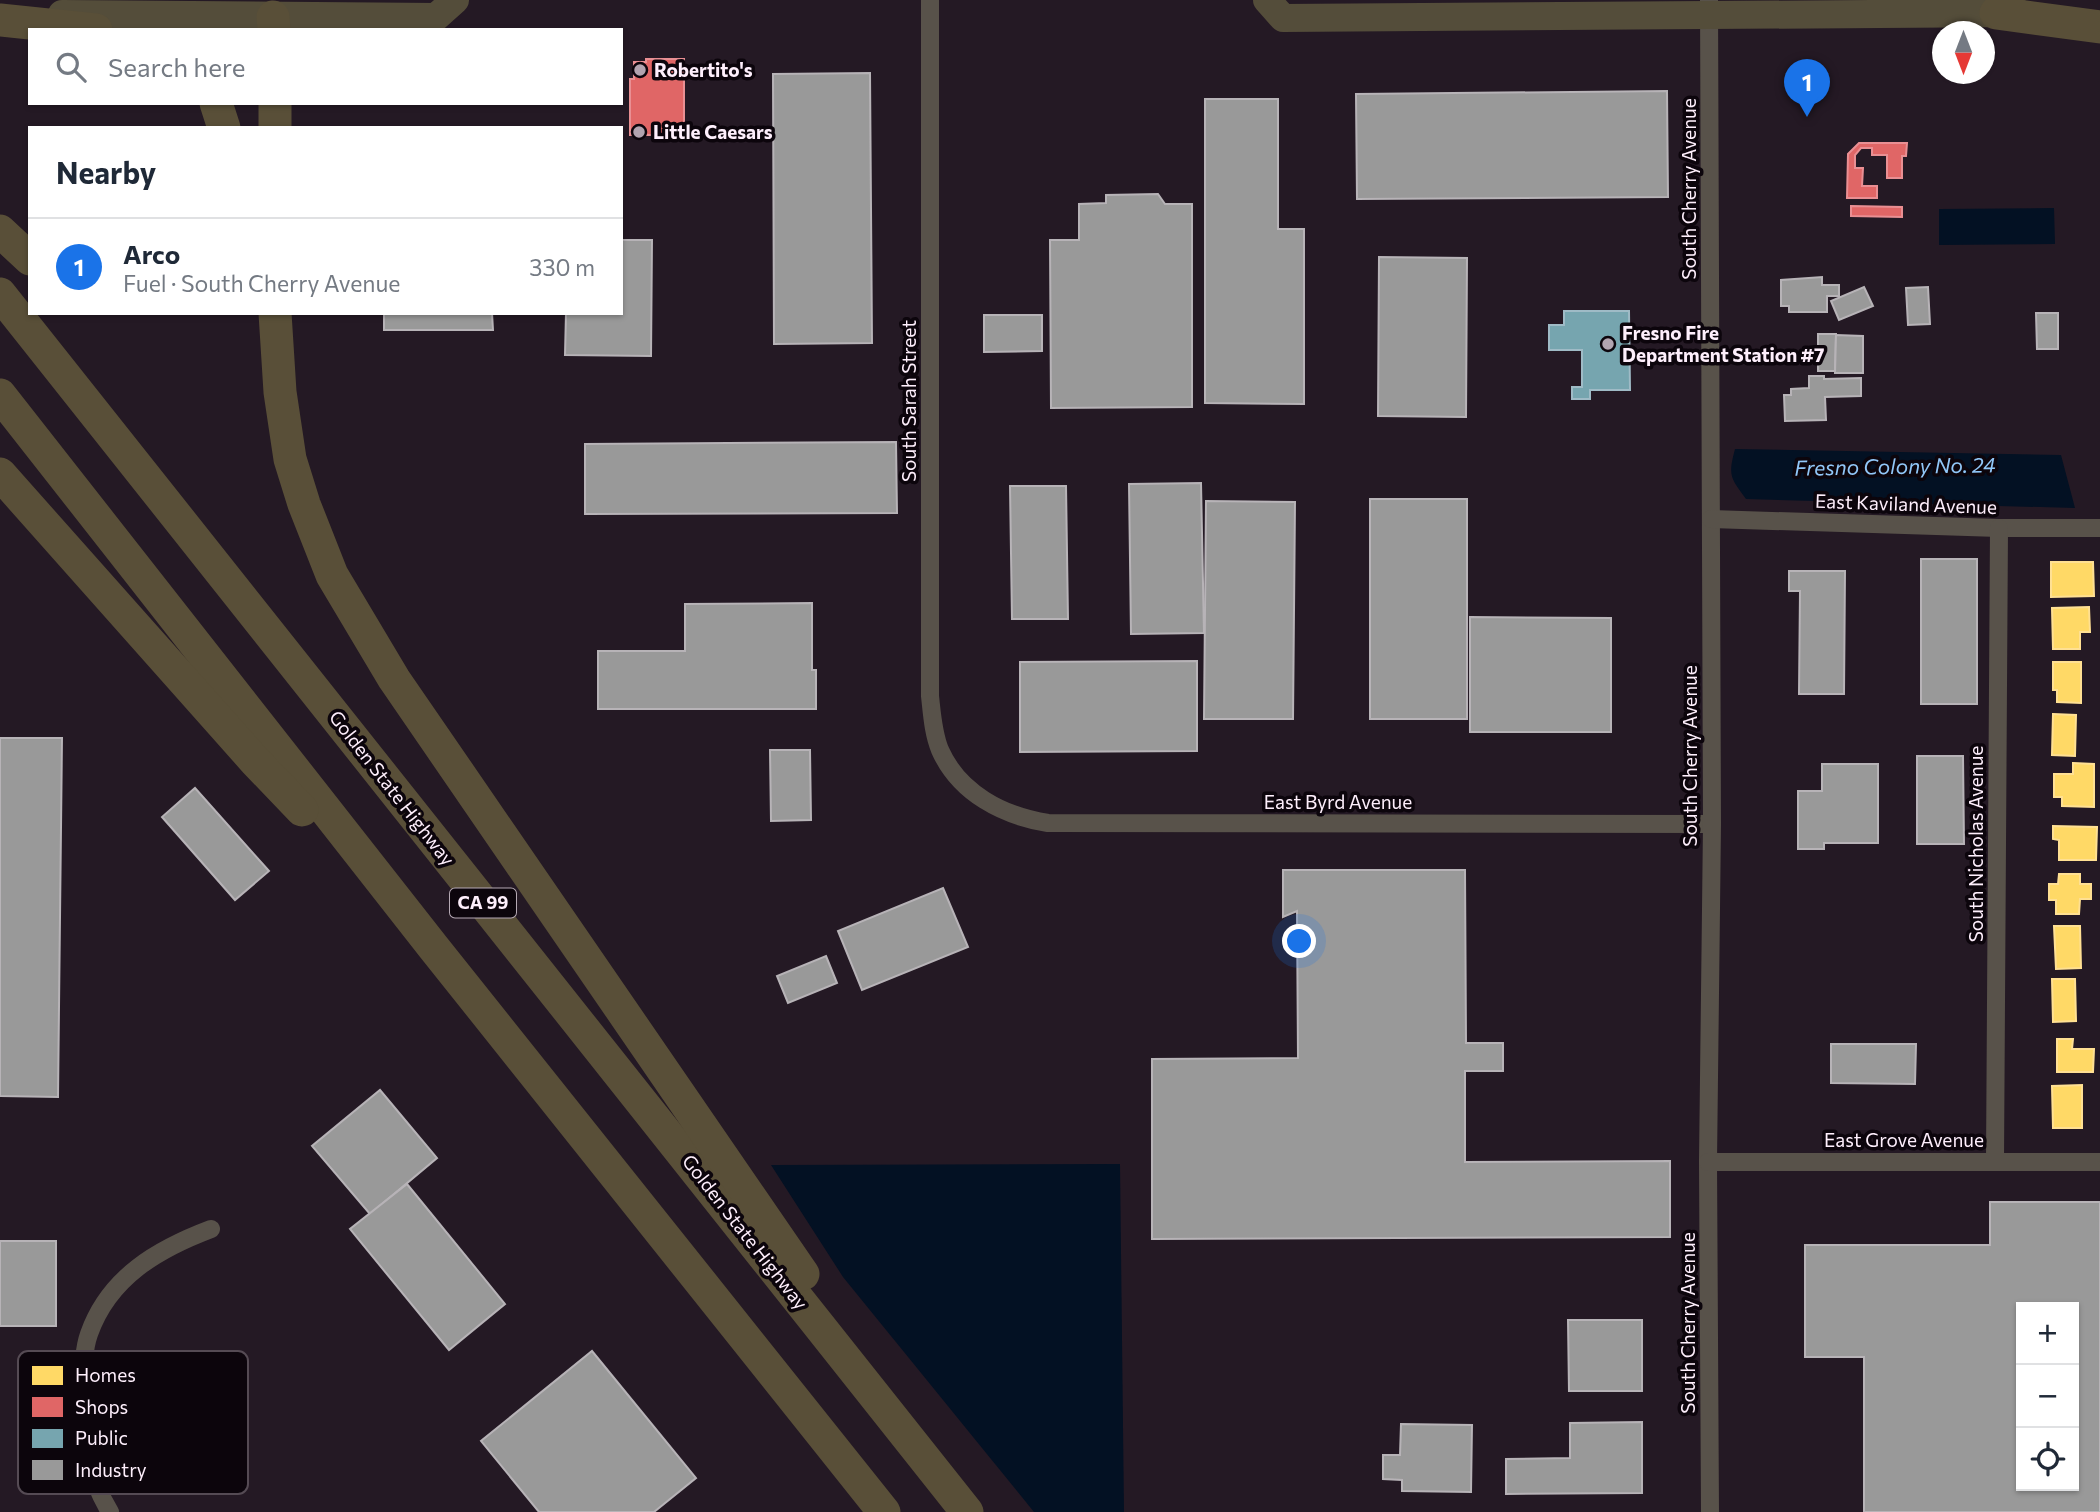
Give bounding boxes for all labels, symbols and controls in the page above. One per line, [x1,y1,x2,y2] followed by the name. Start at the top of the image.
[1932,21,1995,84] north arrow
[28,28,623,105] search box
[52,48,90,86] icon: search
[108,51,246,82] text: Search here
[654,58,753,81] place label: Robertito's
[1784,59,1830,117] pin: 1
[632,62,648,78] marker: Robertito's
[1677,98,1700,280] street label: South Cherry Avenue
[653,120,773,143] place label: Little Caesars
[631,124,647,140] marker: Little Caesars
[56,153,156,190] text: Nearby
[123,238,180,269] text: Arco
[74,253,84,281] text: 1
[529,253,595,281] text: 330 m
[123,269,400,297] text: Fuel · South Cherry Avenue
[897,320,920,482] street label: South Sarah Street
[1622,321,1825,366] place label: Fresno Fire Department Station #7
[1600,336,1616,352] marker: Fresno Fire Department Station #7
[1794,451,1996,480] water label: Fresno Colony No. 24
[1815,489,1997,518] street label: East Kaviland Avenue
[1678,665,1701,847] street label: South Cherry Avenue
[325,706,460,870] street label: Golden State Highway
[1964,746,1987,942] street label: South Nicholas Avenue
[1264,790,1412,813] street label: East Byrd Avenue
[450,888,516,918] road number: CA 99
[1282,924,1316,958] your location
[1824,1128,1984,1151] street label: East Grove Avenue
[678,1150,813,1314] street label: Golden State Highway
[1676,1232,1699,1414] street label: South Cherry Avenue
[2016,1302,2079,1491] map controls
[2016,1302,2079,1365] button: +
[18,1351,248,1494] legend
[75,1363,136,1386] text: Homes
[2016,1365,2079,1428] button: −
[75,1395,128,1418] text: Shops
[75,1426,128,1449] text: Public
[2016,1428,2079,1491] button: locate
[75,1458,147,1481] text: Industry

